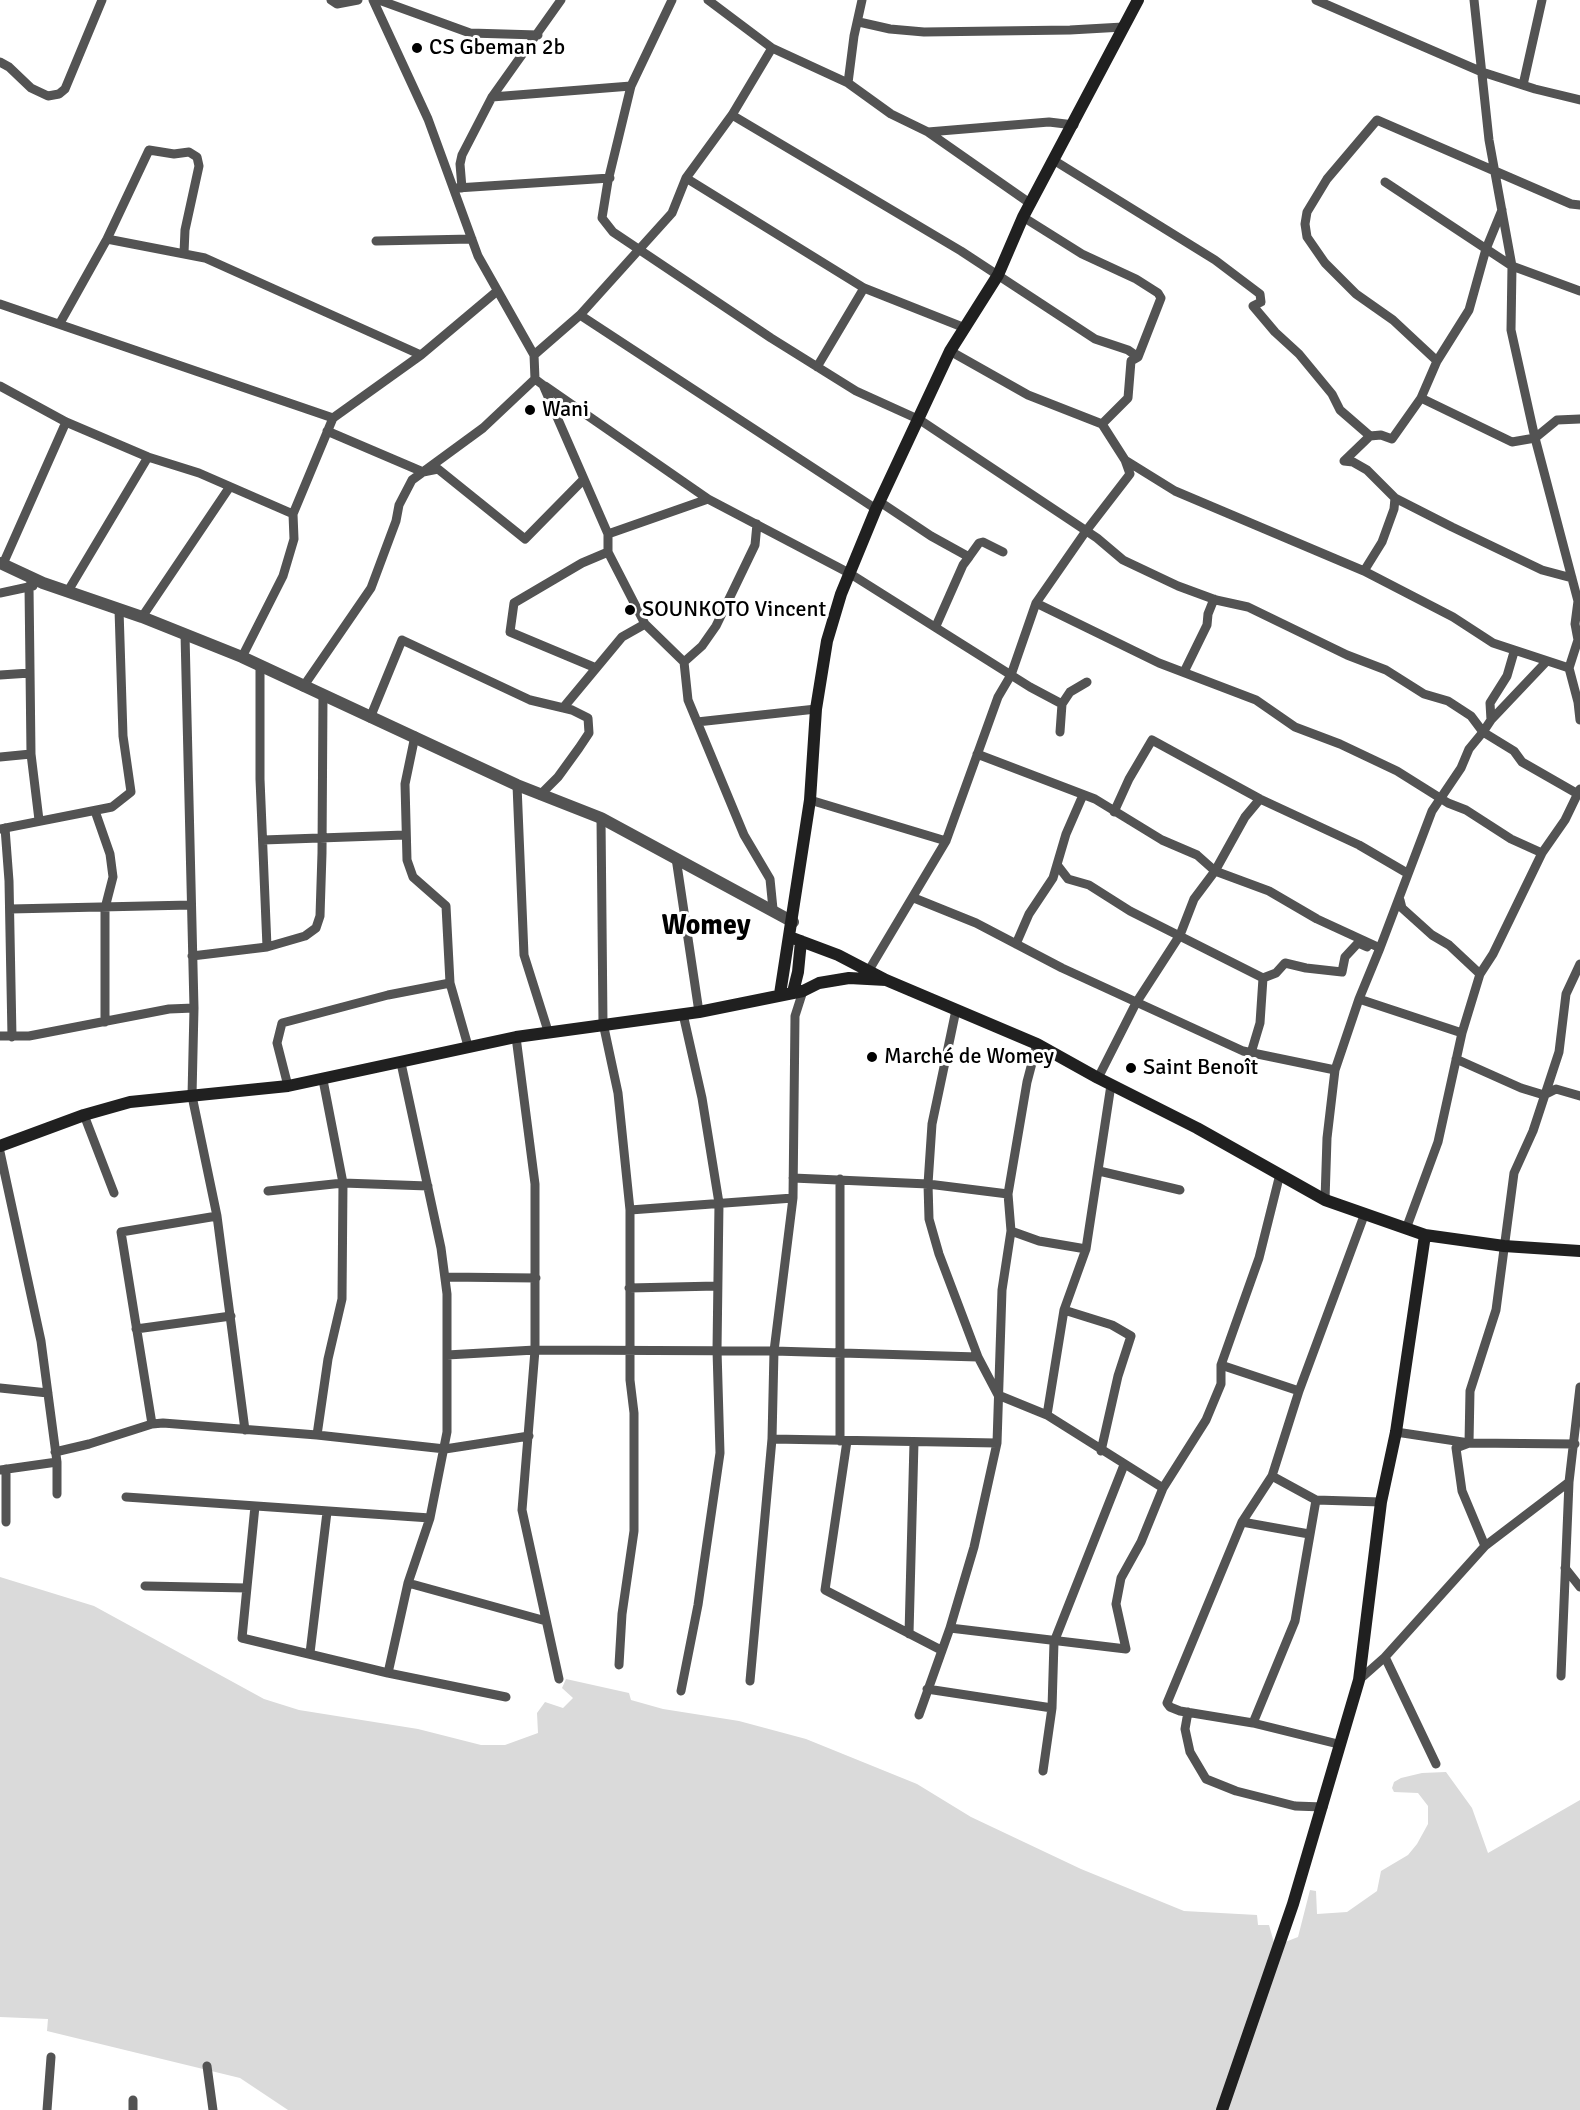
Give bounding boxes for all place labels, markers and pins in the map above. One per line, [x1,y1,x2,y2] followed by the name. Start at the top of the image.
[429,35,565,61] place label: CS Gbeman 2b
[410,41,424,55] marker: CS Gbeman 2b
[542,397,589,423] place label: Wani
[523,403,537,417] marker: Wani
[642,597,826,623] place label: SOUNKOTO Vincent
[623,603,637,617] marker: SOUNKOTO Vincent
[884,1044,1054,1070] place label: Marché de Womey
[865,1050,879,1064] marker: Marché de Womey
[1143,1055,1258,1081] place label: Saint Benoît
[1124,1061,1138,1075] marker: Saint Benoît

